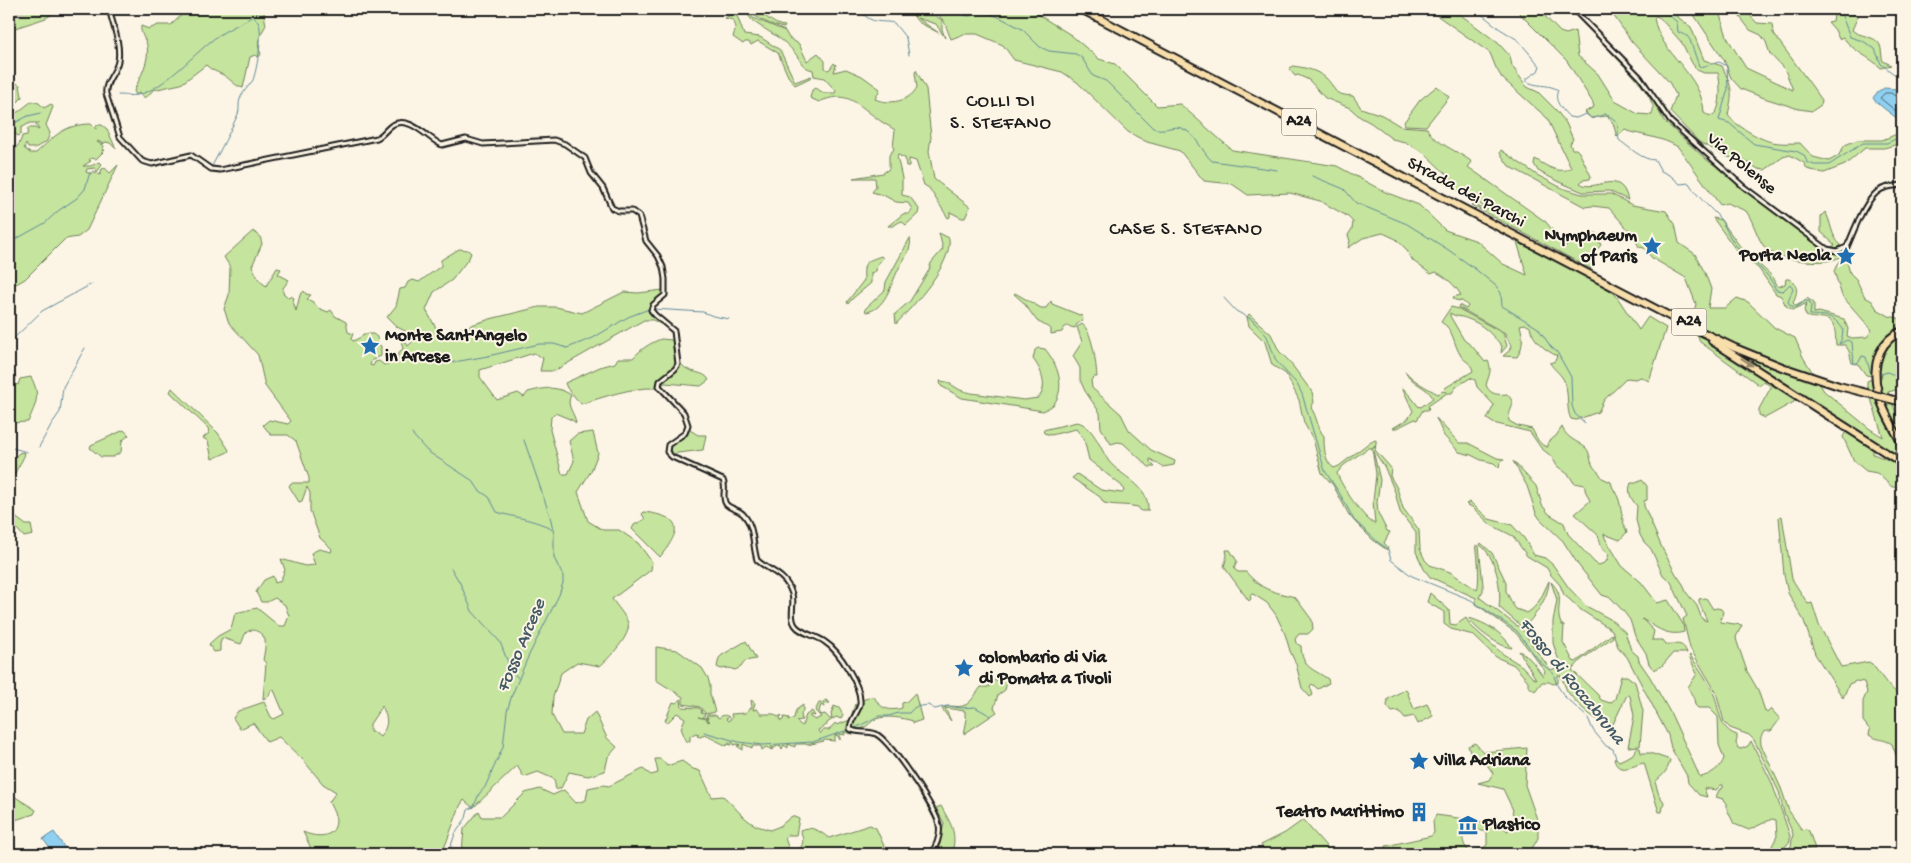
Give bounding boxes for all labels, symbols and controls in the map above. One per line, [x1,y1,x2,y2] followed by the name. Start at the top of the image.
[950,91,1052,136] district label: COLLI DI S. STEFANO
[1282,108,1316,136] road number: A24
[1701,128,1781,200] street label: Via Polense
[1403,153,1529,233] street label: Strada dei Parchi
[1109,219,1263,242] district label: CASE S. STEFANO
[1545,226,1638,268] place label: Nymphaeum of Paris
[1641,235,1663,257] place icon: Nymphaeum of Paris
[1835,245,1857,267] place icon: Porta Neola
[1738,246,1832,267] place label: Porta Neola
[1672,308,1706,336] road number: A24
[385,326,528,368] place label: Monte Sant'Angelo in Arcese
[359,335,381,357] place icon: Monte Sant'Angelo in Arcese
[1740,357,1753,367] one-way arrow
[492,595,552,696] water label: Fosso Arcese
[1513,614,1630,751] water label: Fosso di Roccabruna
[979,648,1112,690] place label: colombario di Via di Pomata a Tivoli
[953,657,975,679] place icon: colombario di Via di Pomata a Tivoli
[1408,750,1430,772] place icon: Villa Adriana
[1433,751,1531,772] place label: Villa Adriana
[1408,801,1430,823] building icon: Teatro Marittimo
[1275,802,1405,823] place label: Teatro Marittimo
[1457,814,1479,836] museum icon: Plastico
[1482,815,1541,836] place label: Plastico

